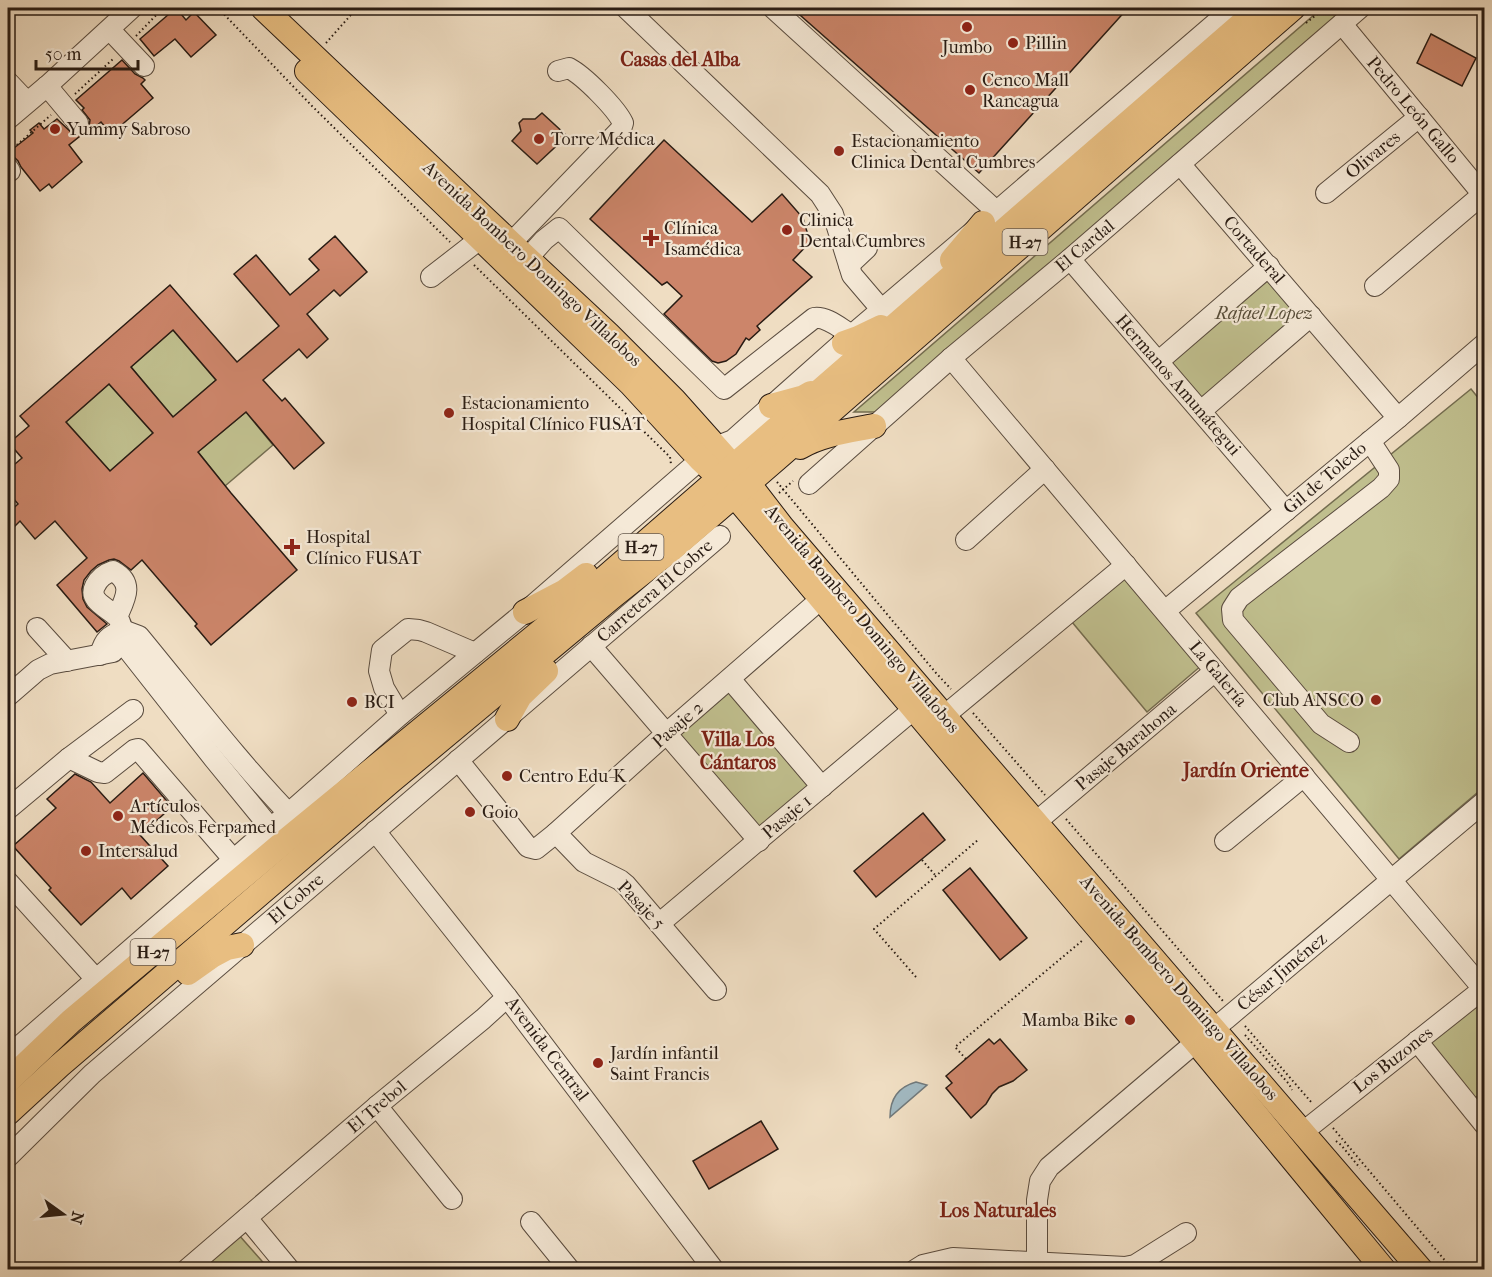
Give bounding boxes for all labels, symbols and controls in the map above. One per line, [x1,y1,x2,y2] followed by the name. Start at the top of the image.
[960,20,974,34] marker: Jumbo
[36,33,138,71] scale bar
[1025,33,1067,54] place label: Pillin
[1006,36,1020,50] marker: Pillin
[940,37,992,58] place label: Jumbo
[45,44,82,65] text: 50 m
[620,48,741,71] district label: Casas del Alba
[1362,52,1464,168] street label: Pedro León Gallo
[982,70,1069,112] place label: Cenco Mall Rancagua
[963,83,977,97] marker: Cenco Mall Rancagua
[66,119,190,140] place label: Yummy Sabroso
[48,122,62,136] marker: Yummy Sabroso
[1341,126,1405,183] street label: Olivares
[551,129,656,150] place label: Torre Médica
[851,131,1036,173] place label: Estacionamiento Clinica Dental Cumbres
[532,132,546,146] marker: Torre Médica
[832,144,846,158] marker: Estacionamiento Clinica Dental Cumbres
[418,156,646,371] street label: Avenida Bombero Domingo Villalobos
[799,210,926,252] place label: Clinica Dental Cumbres
[1219,212,1289,288] street label: Cortaderal
[1051,215,1119,277] street label: El Cardal
[664,218,742,260] place label: Clínica Isamédica
[780,223,794,237] marker: Clinica Dental Cumbres
[642,229,660,247] marker: Clínica Isamédica
[1002,229,1048,255] road number: H-27
[1214,303,1313,324] park label: Rafael Lopez
[1111,310,1245,460] street label: Hermanos Amunátegui
[461,393,645,435] place label: Estacionamiento Hospital Clínico FUSAT
[442,406,456,420] marker: Estacionamiento Hospital Clínico FUSAT
[1279,437,1371,519] street label: Gil de Toledo
[760,500,964,738] street label: Avenida Bombero Domingo Villalobos
[306,527,422,569] place label: Hospital Clínico FUSAT
[618,534,664,560] road number: H-27
[593,535,717,647] street label: Carretera El Cobre
[283,538,301,556] marker: Hospital Clínico FUSAT
[1185,637,1252,712] street label: La Galería
[1263,690,1364,711] place label: Club ANSCO
[364,692,395,713] place label: BCI
[1369,693,1383,707] marker: Club ANSCO
[345,695,359,709] marker: BCI
[648,697,708,753] street label: Pasaje 2
[1071,698,1181,795] street label: Pasaje Barahona
[700,728,777,774] district label: Villa Los Cántaros
[1181,759,1309,782] district label: Jardín Oriente
[519,766,627,787] place label: Centro Edu-K
[500,769,514,783] marker: Centro Edu-K
[758,790,816,844] street label: Pasaje 1
[129,796,276,838] place label: Artículos Médicos Ferpamed
[482,802,518,823] place label: Goio
[463,805,477,819] marker: Goio
[111,809,125,823] marker: Artículos Médicos Ferpamed
[98,841,178,862] place label: Intersalud
[79,844,93,858] marker: Intersalud
[264,869,328,929] street label: El Cobre
[1075,870,1283,1105] street label: Avenida Bombero Domingo Villalobos
[613,876,669,934] street label: Pasaje 5
[1233,928,1331,1016] street label: César Jiménez
[130,939,176,965] road number: H-27
[500,992,593,1105] street label: Avenida Central
[1022,1010,1118,1031] place label: Mamba Bike
[1123,1013,1137,1027] marker: Mamba Bike
[1349,1022,1437,1098] street label: Los Buzones
[608,1043,719,1085] place label: Jardín infantil Saint Francis
[591,1056,605,1070] marker: Jardín infantil Saint Francis
[343,1076,411,1138] street label: El Trebol
[33,1184,93,1244] north arrow
[940,1199,1057,1222] district label: Los Naturales
[66,1209,88,1227] text: N

